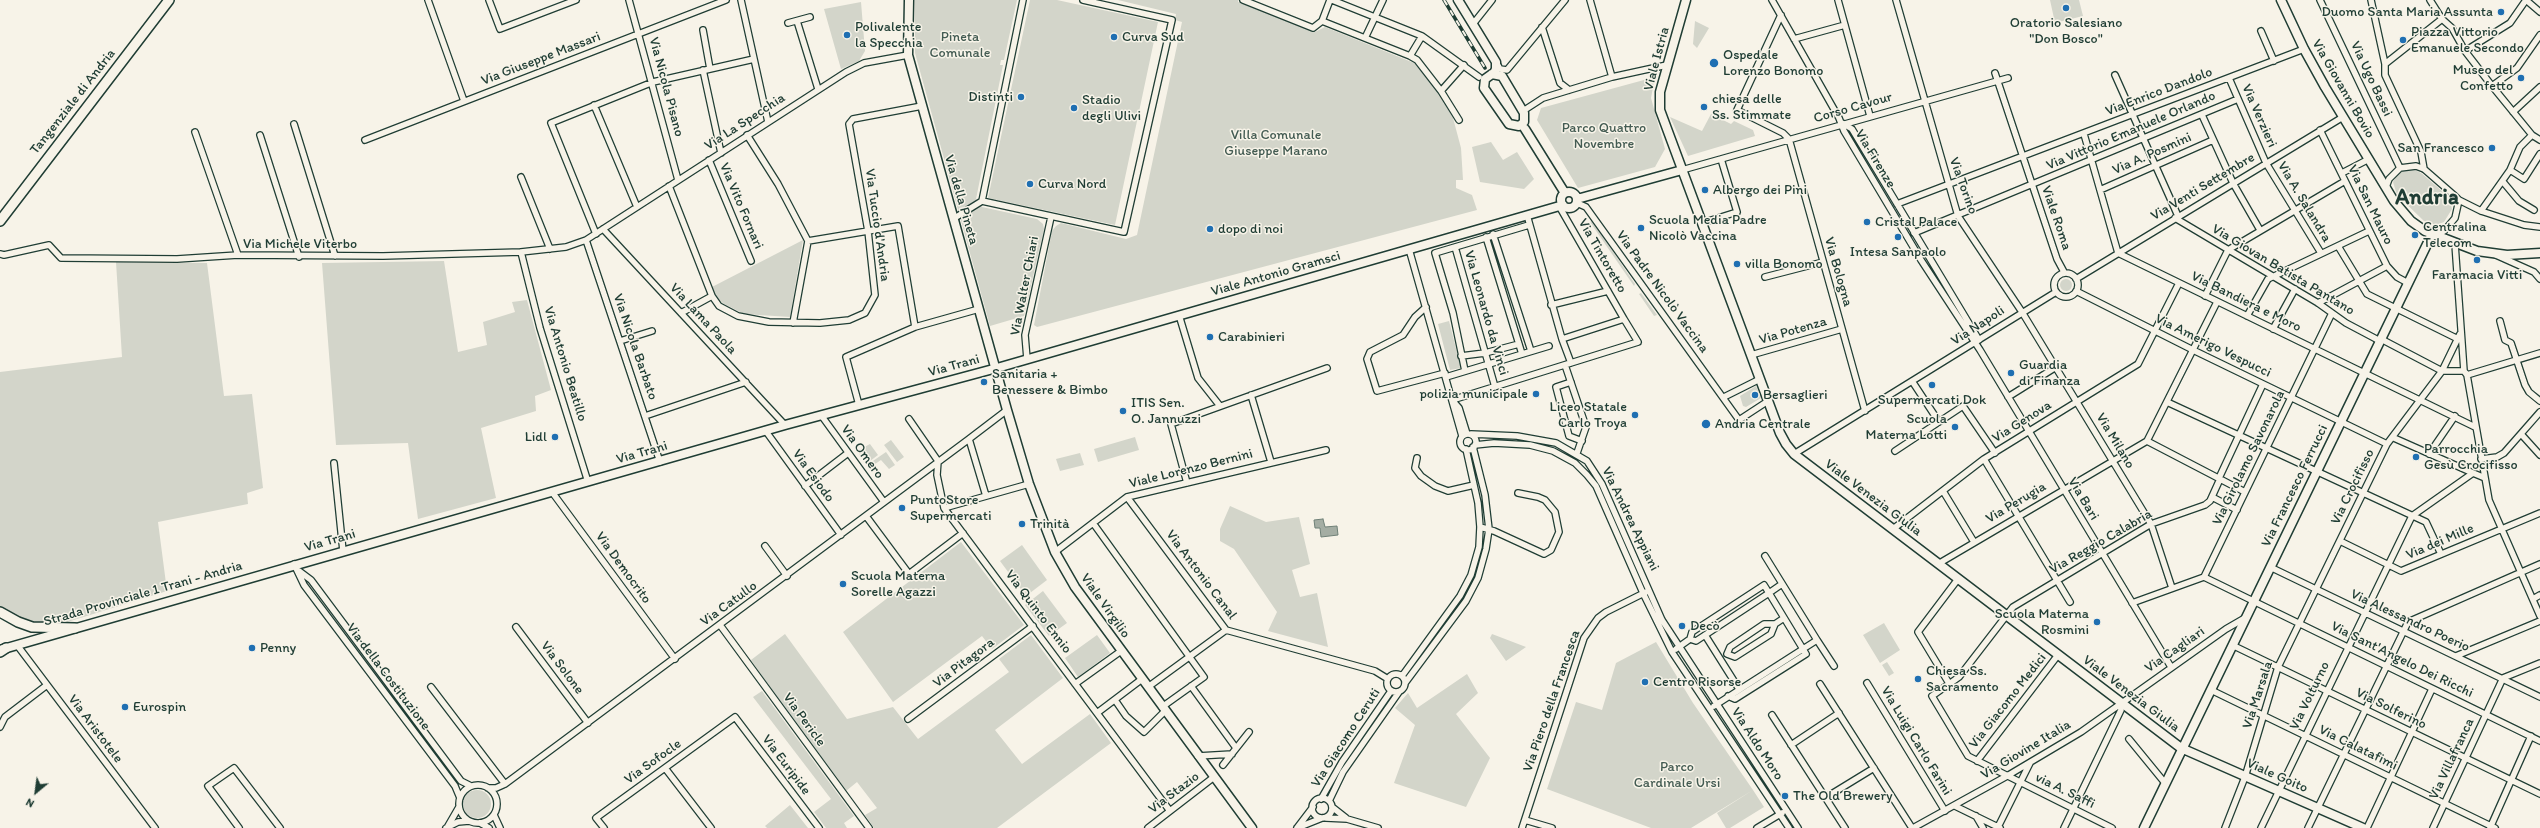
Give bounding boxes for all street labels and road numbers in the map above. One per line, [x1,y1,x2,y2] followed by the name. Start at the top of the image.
[1640,25,1674,93] street label: Viale Istria
[479,28,603,90] street label: Via Giuseppe Massari
[645,35,687,139] street label: Via Nicola Pisano
[2308,37,2378,141] street label: Via Giovanni Bovio
[2346,39,2396,119] street label: Via Ugo Bassi
[27,46,119,158] street label: Tangenziale di Andria
[2103,64,2215,120] street label: Via Enrico Dandolo
[2238,82,2280,150] street label: Via Verzieri
[2044,88,2218,174] street label: Via Vittorio Emanuele Orlando
[1812,89,1894,127] street label: Corso Cavour
[702,90,788,154] street label: Via La Specchia
[1851,127,1899,191] street label: Via Firenze
[2110,129,2194,179] street label: Via A. Posmini
[2148,149,2258,225] street label: Via Venti Settembre
[940,153,982,247] street label: Via della Pineta
[1945,155,1981,217] street label: Via Torino
[2273,159,2335,245] street label: Via A. Salandra
[715,160,767,252] street label: Via Vito Fornari
[2343,162,2397,248] street label: Via San Mauro
[861,168,893,282] street label: Via Tuccio d'Andria
[2037,184,2075,252] street label: Viale Roma
[1574,216,1630,296] street label: Via Tintoretto
[2209,221,2357,319] street label: Via Giovan Batista Pantano
[1612,228,1712,356] street label: Via Padre Nicolò Vaccina
[1007,235,1043,337] street label: Via Walter Chiari
[1820,235,1856,309] street label: Via Bologna
[243,236,357,252] street label: Via Michele Viterbo
[1209,247,1343,301] street label: Viale Antonio Gramsci
[1460,249,1512,377] street label: Via Leonardo da Vinci
[2188,268,2304,336] street label: Via Bandiera e Moro
[666,280,740,358] street label: Via Lama Paola
[609,292,661,402] street label: Via Nicola Barbato
[1948,302,2008,350] street label: Via Napoli
[540,304,590,424] street label: Via Antonio Beatillo
[2152,311,2274,381] street label: Via Amerigo Vespucci
[1757,313,1829,349] street label: Via Potenza
[926,351,982,381] street label: Via Trani
[2209,388,2289,528] street label: Via Girolamo Savonarola
[1989,397,2055,447] street label: Via Genova
[2092,410,2138,472] street label: Via Milano
[837,422,887,482] street label: Via Omero
[2258,422,2332,550] street label: Via Francesco Ferrucci
[614,438,670,468] street label: Via Trani
[1127,445,1255,493] street label: Viale Lorenzo Bernini
[788,446,838,506] street label: Via Esiodo
[2327,446,2379,528] street label: Via Crocifisso
[1821,456,1925,540] street label: Viale Venezia Giulia
[1598,464,1662,574] street label: Via Andrea Appiani
[2064,474,2102,524] street label: Via Bari
[1983,478,2049,528] street label: Via Perugia
[2047,506,2155,578] street label: Via Reggio Calabria
[2404,520,2476,564] street label: Via dei Mille
[302,526,358,556] street label: Via Trani
[1162,527,1240,623] street label: Via Antonio Canal
[591,529,655,607] street label: Via Democrito
[42,558,244,630] street label: Strada Provinciale 1 Trani - Andria
[1001,567,1075,657] street label: Via Quinto Ennio
[1077,570,1133,642] street label: Viale Virgilio
[697,578,761,630] street label: Via Catullo
[2348,586,2472,656] street label: Via Alessandro Poerio
[2328,618,2476,702] street label: Via Sant'Angelo Dei Ricchi
[342,620,434,734] street label: Via della Costituzione
[2142,623,2208,677] street label: Via Cagliari
[1520,628,1584,774] street label: Via Piero della Francesca
[930,634,998,692] street label: Via Pitagora
[537,638,587,698] street label: Via Solone
[1966,650,2050,752] street label: Via Giacomo Medici
[2079,652,2183,736] street label: Viale Venezia Giulia
[2239,659,2277,731] street label: Via Marsala
[2286,659,2334,733] street label: Via Volturno
[1877,683,1955,799] street label: Via Luigi Carlo Farini
[1308,685,1384,791] street label: Via Giacomo Ceruti
[2353,685,2429,733] street label: Via Solferino
[779,690,829,750] street label: Via Pericle
[64,692,126,766] street label: Via Aristotele
[1727,704,1787,784] street label: Via Aldo Moro
[1978,716,2074,784] street label: Via Giovine Italia
[2426,716,2478,802] street label: Via Villafranca
[2316,722,2400,774] street label: Via Calatafimi
[758,732,814,798] street label: Via Euripide
[621,736,685,788] street label: Via Sofocle
[2244,755,2310,797] street label: Viale Goito
[1145,768,1203,818] street label: Via Stazio
[2032,769,2098,813] street label: via A. Saffi

